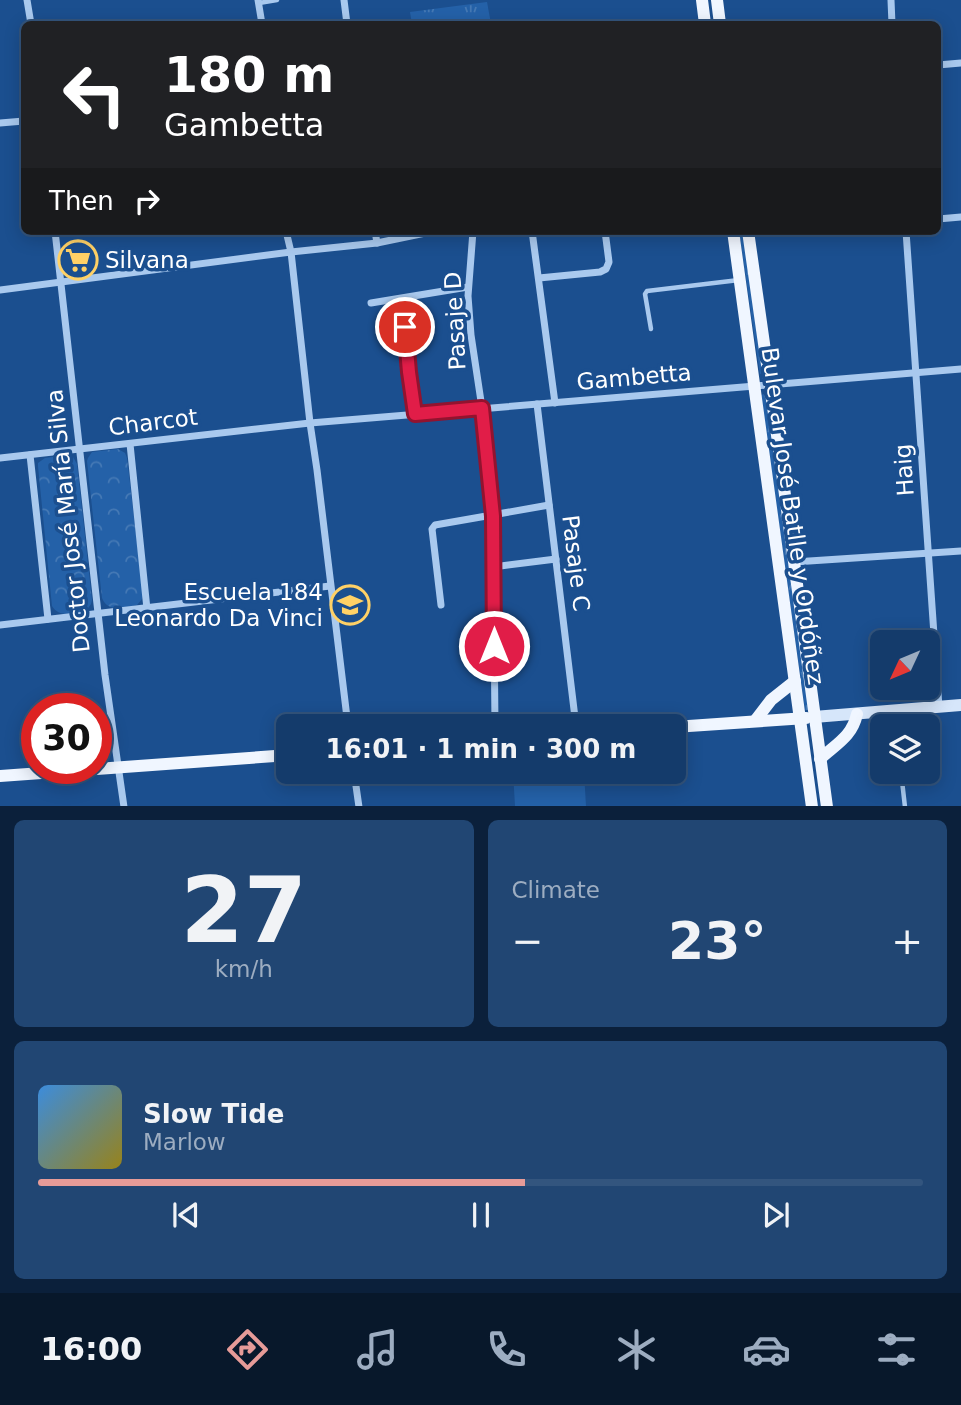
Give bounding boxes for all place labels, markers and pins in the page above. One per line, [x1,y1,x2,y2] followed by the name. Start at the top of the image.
[57,239,99,281] supermarket icon: Silvana
[105,247,189,273] place label: Silvana
[375,297,435,357] pin
[114,579,323,631] place label: Escuela 184 Leonardo Da Vinci
[329,584,371,626] school or university icon: Escuela 184 Leonardo Da Vinci

